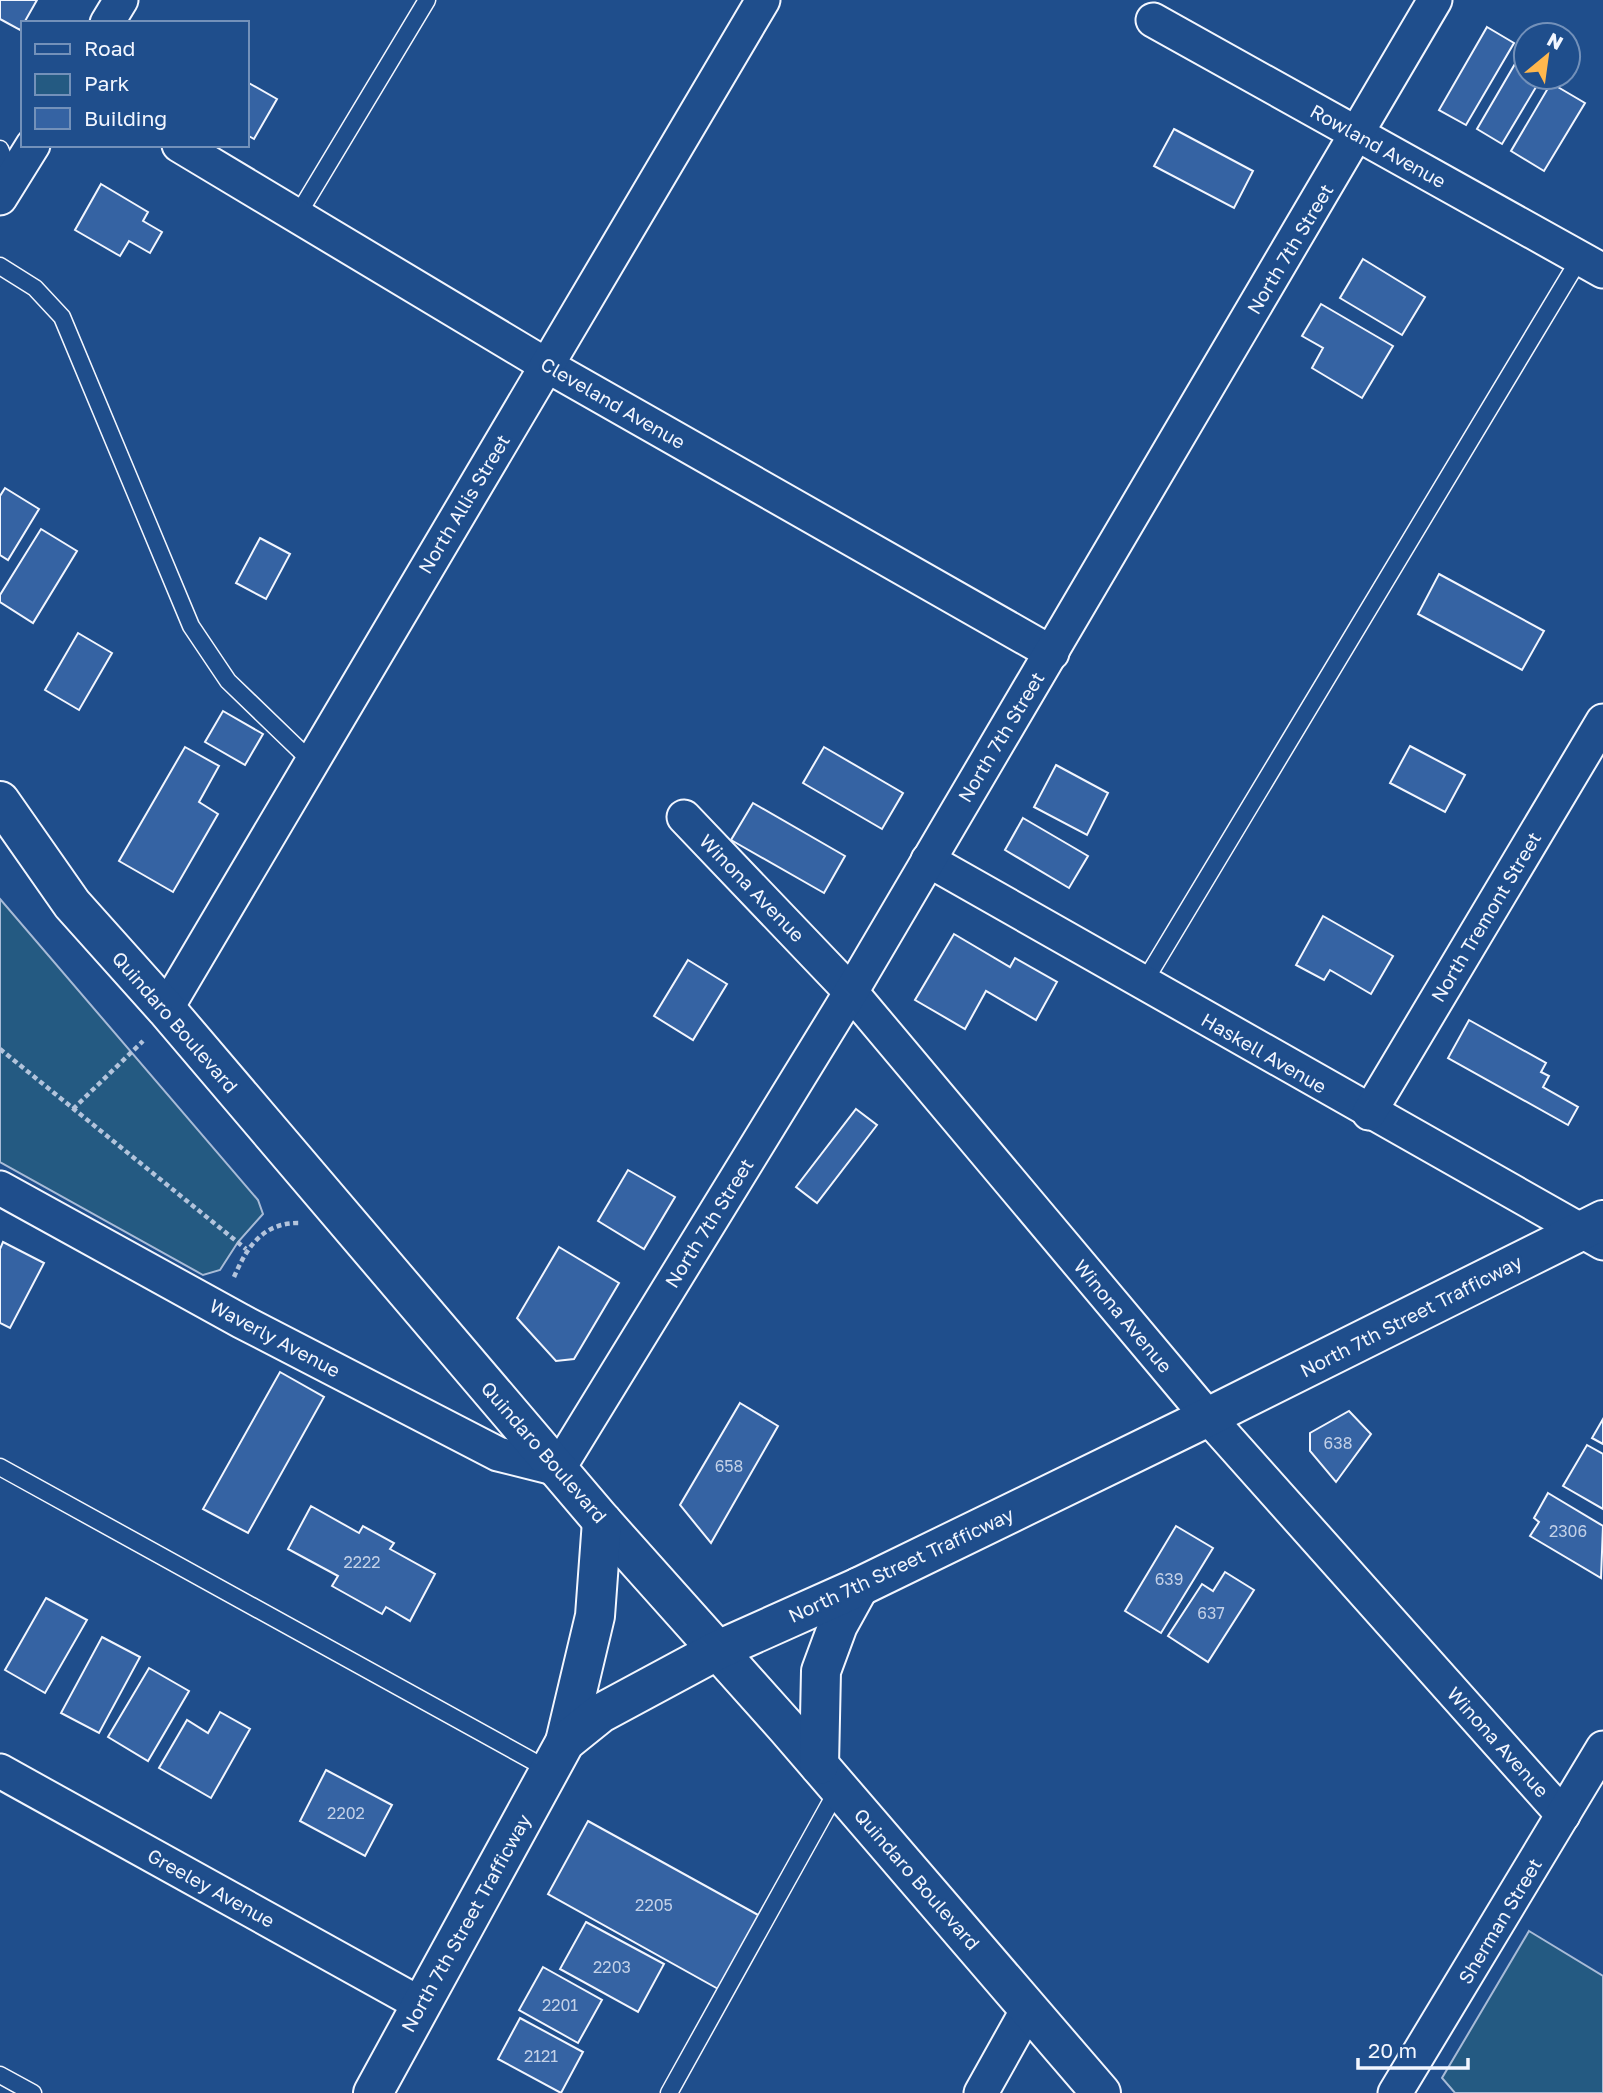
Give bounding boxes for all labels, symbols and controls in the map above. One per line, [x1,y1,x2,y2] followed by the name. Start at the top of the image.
[21,21,248,147] legend
[1512,21,1582,91] north arrow
[1544,27,1567,54] text: N
[84,35,135,61] text: Road
[84,70,130,96] text: Park
[1306,99,1450,192] street label: Rowland Avenue
[84,105,167,131] text: Building
[1242,179,1338,318] street label: North 7th Street
[537,352,689,453] street label: Cleveland Avenue
[413,430,514,578] street label: North Allis Street
[953,667,1049,806] street label: North 7th Street
[1426,828,1545,1006] street label: North Tremont Street
[695,829,809,946] street label: Winona Avenue
[108,946,243,1097] street label: Quindaro Boulevard
[1198,1007,1331,1098] street label: Haskell Avenue
[660,1154,758,1292] street label: North 7th Street
[1296,1249,1526,1382] street label: North 7th Street Trafficway
[1069,1254,1177,1377] street label: Winona Avenue
[206,1293,345,1382] street label: Waverly Avenue
[477,1376,612,1527] street label: Quindaro Boulevard
[1324,1433,1352,1453] house number: 638
[715,1456,743,1476] house number: 658
[784,1502,1017,1627] street label: North 7th Street Trafficway
[1549,1521,1587,1541] house number: 2306
[343,1552,381,1572] house number: 2222
[1155,1569,1183,1589] house number: 639
[1197,1603,1225,1623] house number: 637
[1443,1682,1554,1802] street label: Winona Avenue
[327,1803,365,1823] house number: 2202
[850,1803,985,1954] street label: Quindaro Boulevard
[396,1809,535,2036] street label: North 7th Street Trafficway
[144,1843,279,1932] street label: Greeley Avenue
[1453,1854,1546,1988] street label: Sherman Street
[635,1895,673,1915] house number: 2205
[593,1957,631,1977] house number: 2203
[542,1995,578,2015] house number: 2201
[1358,2026,1468,2070] scale bar
[1368,2037,1417,2063] text: 20 m
[524,2046,558,2066] house number: 2121

